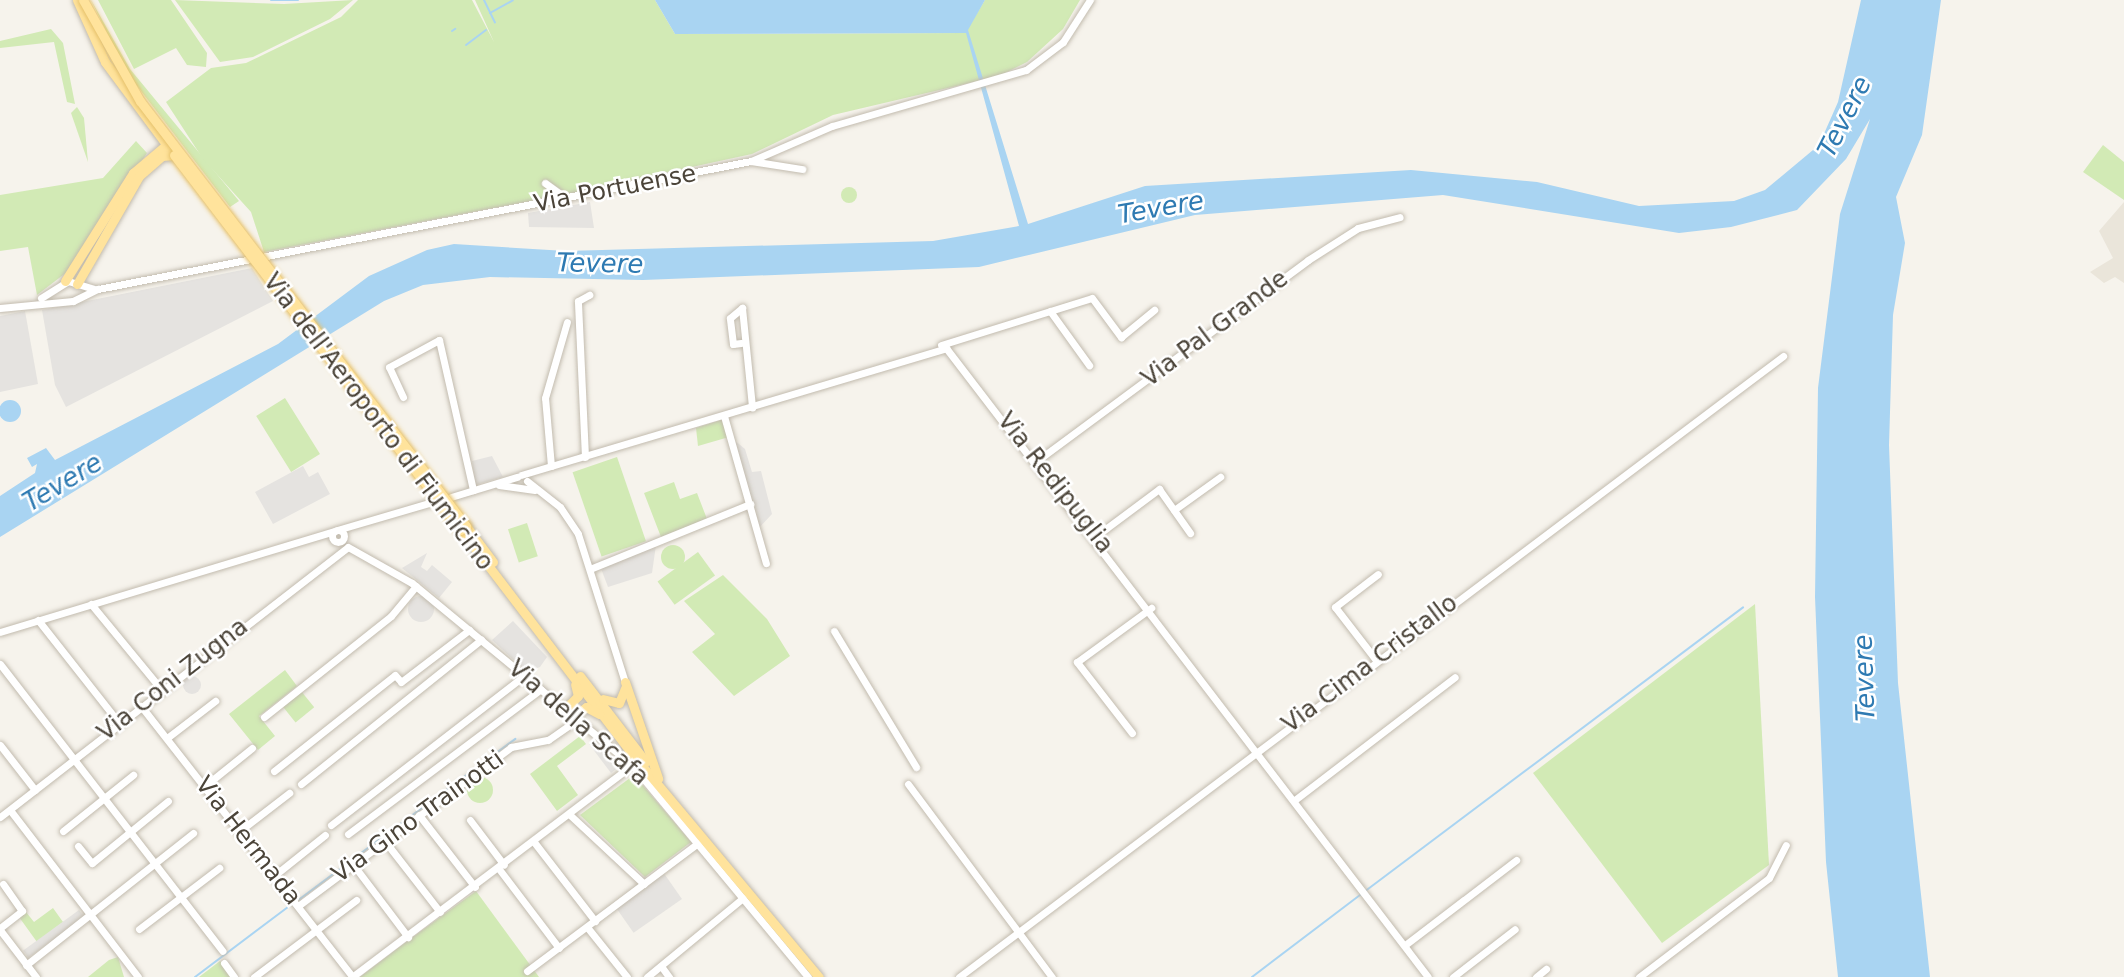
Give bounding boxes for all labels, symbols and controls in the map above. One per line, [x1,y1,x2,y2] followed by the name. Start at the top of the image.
[1811,71,1879,163] water label: Tevere
[531,159,699,219] street label: Via Portuense
[1116,185,1206,231] water label: Tevere
[556,248,644,280] water label: Tevere
[1136,265,1294,393] street label: Via Pal Grande
[257,268,499,576] street label: Via dell'Aeroporto di Fiumicino
[991,407,1119,559] street label: Via Redipuglia
[18,447,108,519] water label: Tevere
[1277,589,1463,739] street label: Via Cima Cristallo
[92,612,254,748] street label: Via Coni Zugna
[1848,634,1882,722] water label: Tevere
[502,654,654,792] street label: Via della Scafa
[326,745,510,889] street label: Via Gino Trainotti
[189,771,307,911] street label: Via Hermada

